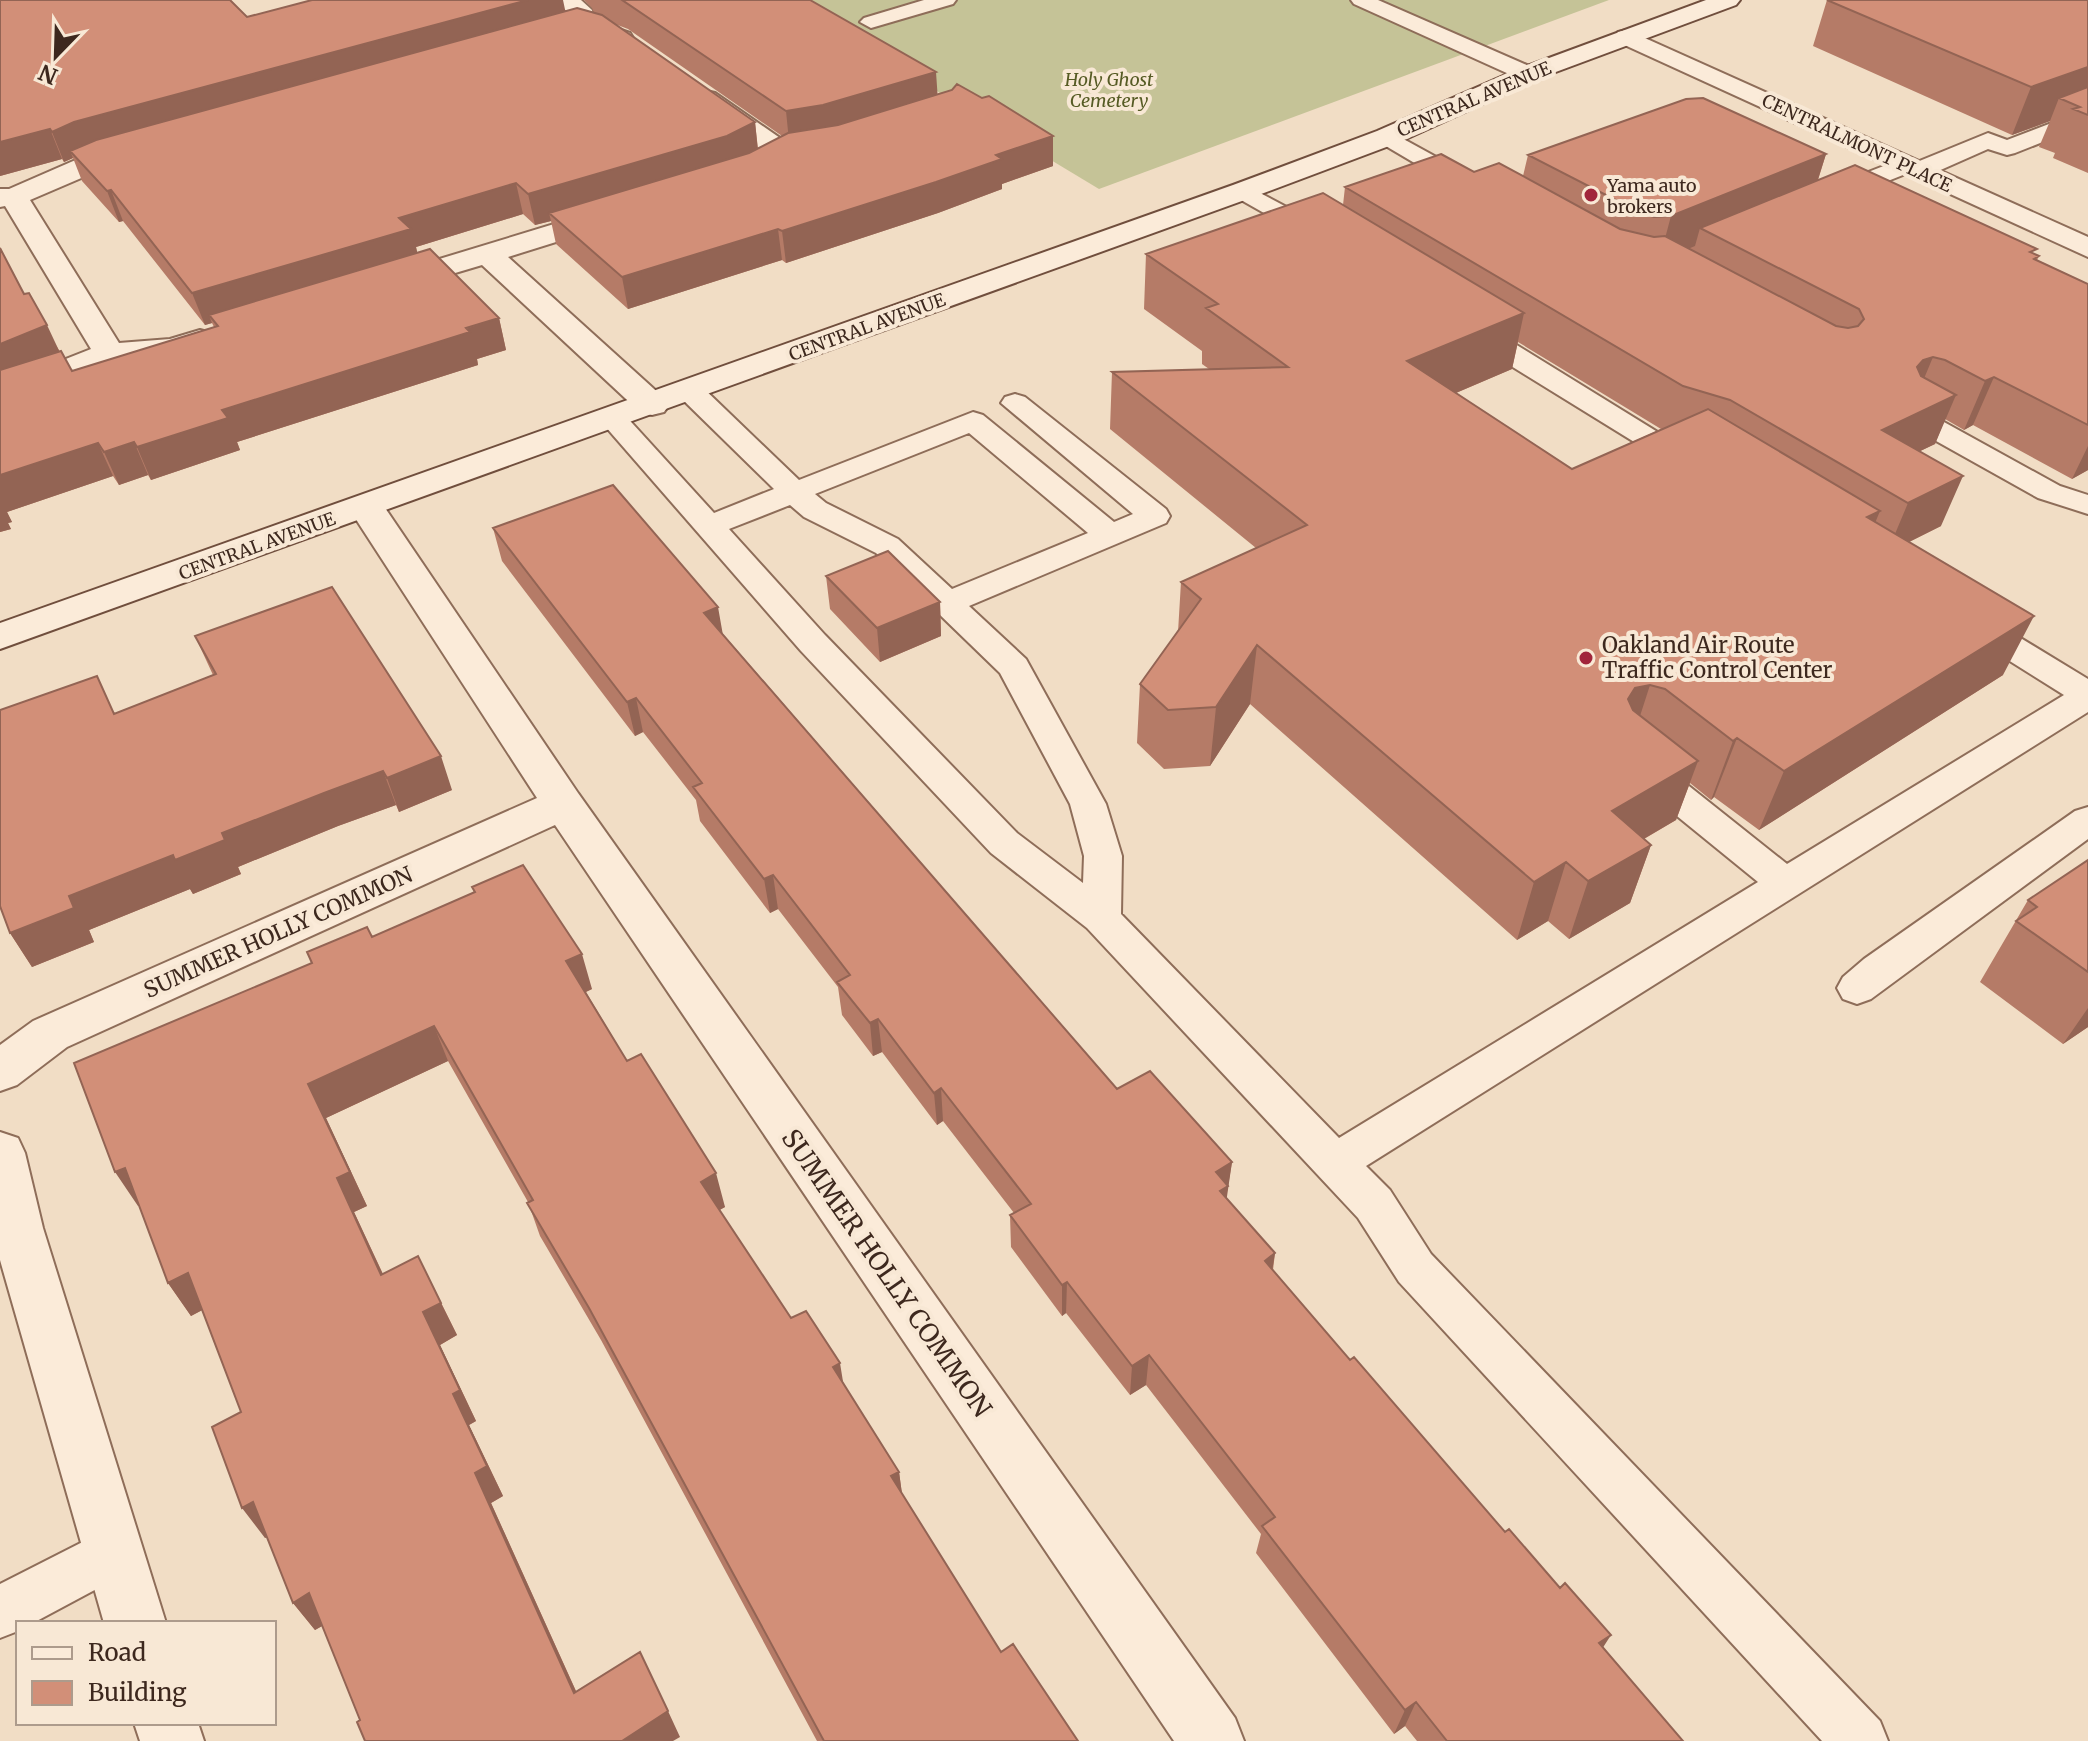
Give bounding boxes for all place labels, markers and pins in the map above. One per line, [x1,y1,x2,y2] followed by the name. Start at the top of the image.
[1606,174,1696,218] place label: Yama auto brokers
[1582,186,1600,204] marker: Yama auto brokers
[1602,631,1833,684] place label: Oakland Air Route Traffic Control Center
[1577,649,1595,667] marker: Oakland Air Route Traffic Control Center

